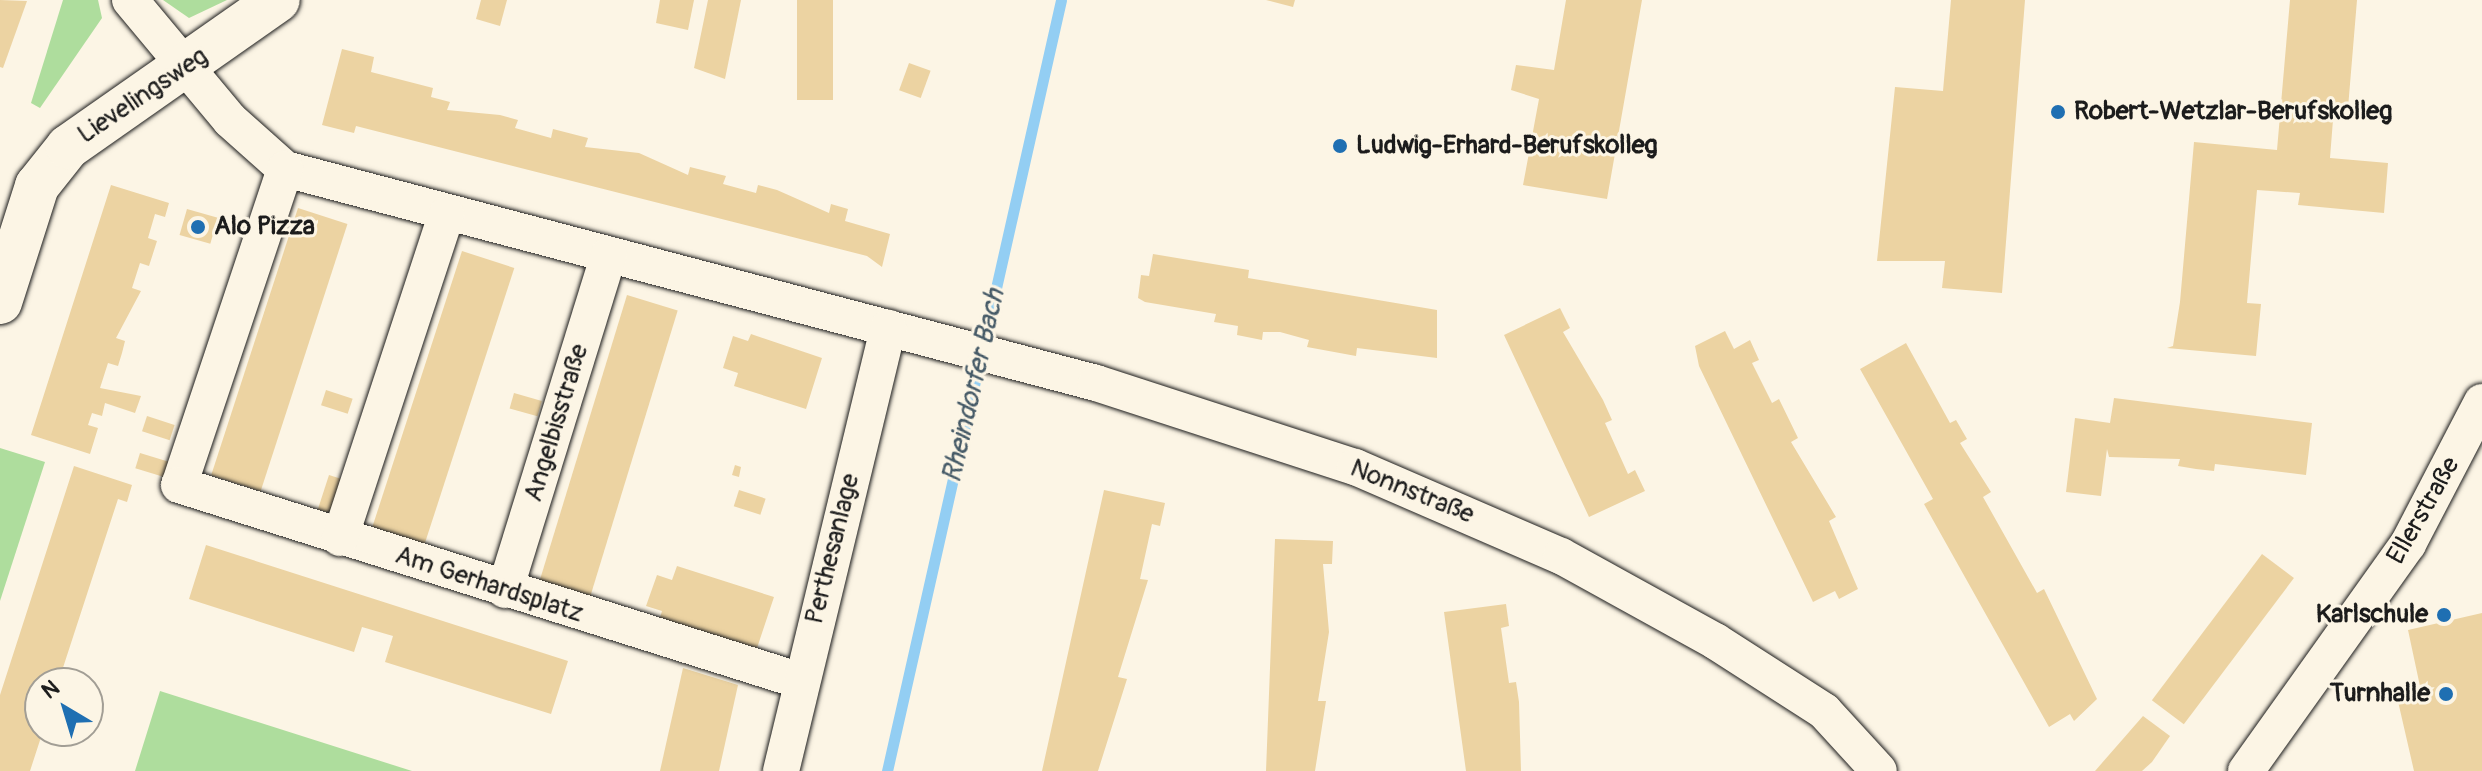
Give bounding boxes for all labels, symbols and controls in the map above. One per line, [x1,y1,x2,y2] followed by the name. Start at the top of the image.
[72,41,214,151] street label: Lievelingsweg
[2074,96,2392,128] place label: Robert-Wetzlar-Berufskolleg
[2049,103,2067,121] marker: Robert-Wetzlar-Berufskolleg
[1356,130,1658,162] place label: Ludwig-Erhard-Berufskolleg
[1331,137,1349,155] marker: Ludwig-Erhard-Berufskolleg
[214,211,315,243] place label: Alo Pizza
[189,218,207,236] marker: Alo Pizza
[935,286,1013,486] water label: Rheindorfer Bach
[518,340,596,506] street label: Angelbisstraße
[2381,452,2467,570] street label: Ellerstraße
[1346,453,1478,531] street label: Nonnstraße
[799,471,867,627] street label: Perthesanlage
[391,540,587,630] street label: Am Gerhardsplatz
[2316,599,2428,631] place label: Karlschule
[2435,606,2453,624] marker: Karlschule
[24,667,104,747] north arrow
[36,674,65,705] text: N
[2330,678,2430,710] place label: Turnhalle
[2437,685,2455,703] marker: Turnhalle

